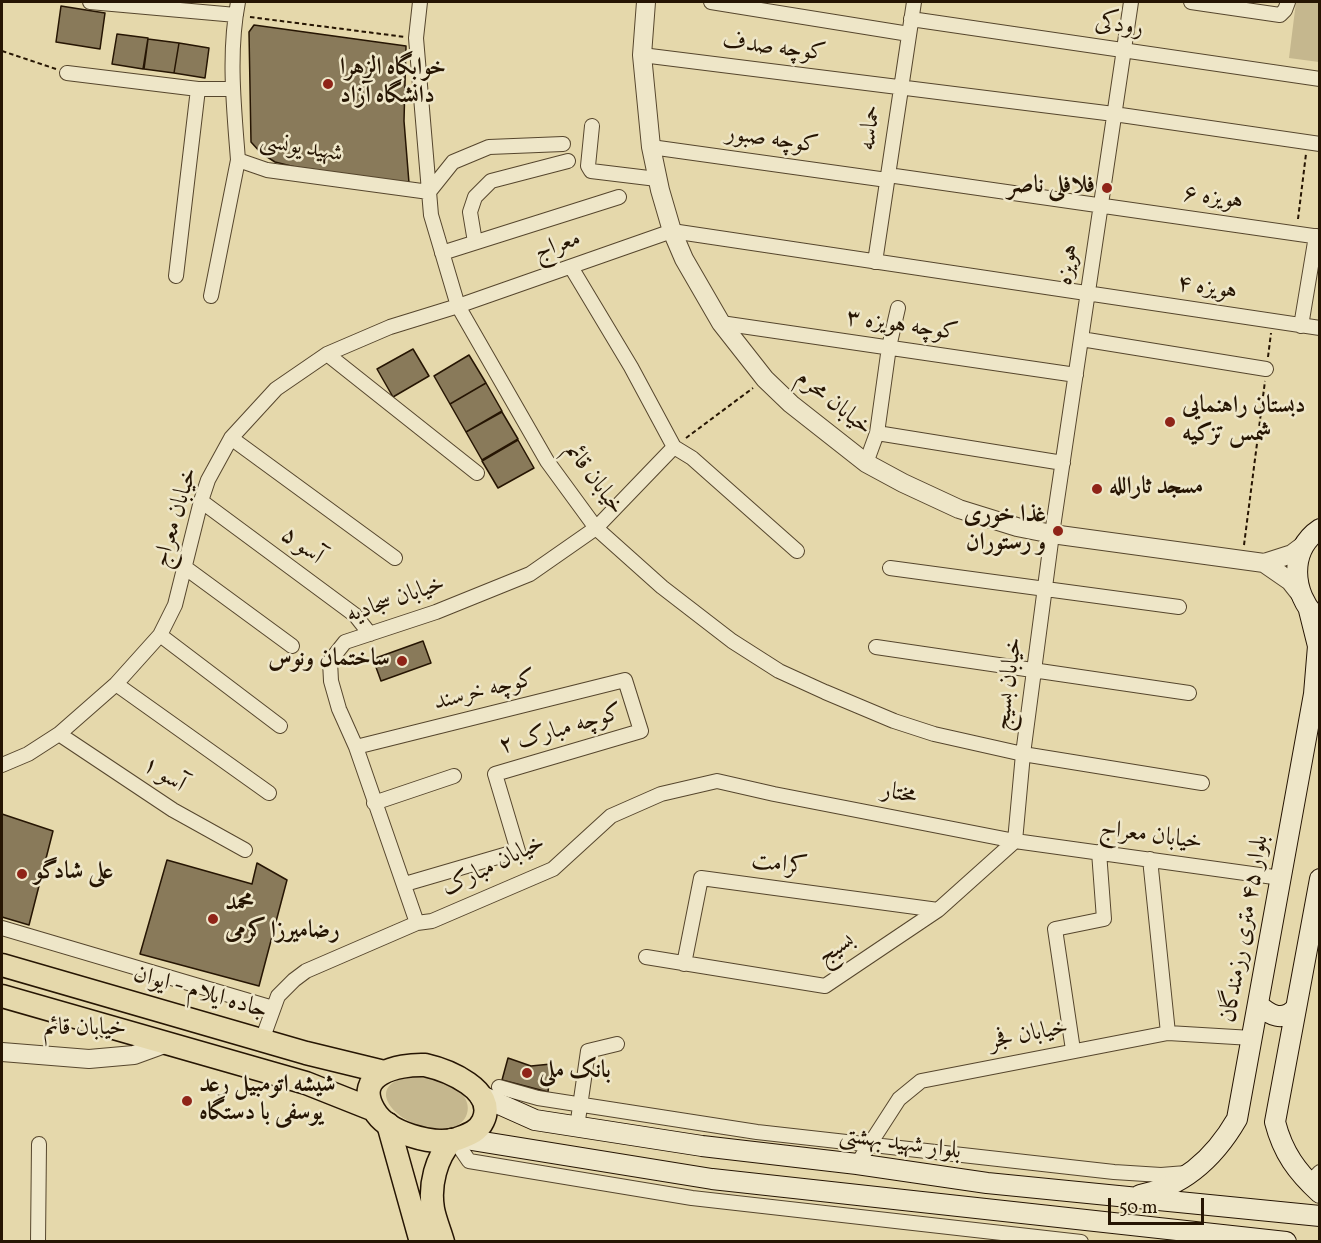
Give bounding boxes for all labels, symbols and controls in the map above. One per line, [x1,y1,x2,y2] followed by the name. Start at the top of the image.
[1093,9,1145,45] street label: رودکی
[721,28,827,70] street label: کوچه صدف
[340,56,446,112] place label: خوابگاه الزهرا دانشگاه آزاد
[321,77,335,91] marker: خوابگاه الزهرا دانشگاه آزاد
[855,103,889,153] street label: حماسه
[724,120,820,162] street label: کوچه صبور
[257,128,345,170] street label: شهید یونسی
[1007,174,1095,202] place label: فلافلی ناصر
[1100,181,1114,195] marker: فلافلی ناصر
[1181,181,1245,217] street label: هویزه ۶
[531,226,585,268] street label: معراج
[1052,243,1086,287] street label: هویزه
[1175,271,1239,307] street label: هویزه ۴
[844,305,960,349] street label: کوچه هویزه ۳
[789,365,877,443] street label: خیابان محرم
[1182,394,1305,450] place label: دبستان راهنمایی شمس تزکیه
[1163,415,1177,429] marker: دبستان راهنمایی شمس تزکیه
[557,438,629,522] street label: خیابان قائم
[148,465,206,571] street label: خیابان معراج
[1109,475,1203,503] place label: مسجد ثارالله
[1090,482,1104,496] marker: مسجد ثارالله
[963,503,1046,559] place label: غذا خوری و رستوران
[274,522,328,572] street label: آسو ۵
[1051,524,1065,538] marker: غذا خوری و رستوران
[343,571,449,631] street label: خیابان سجادیه
[989,635,1031,733] street label: خیابان بسیج
[268,647,390,675] place label: ساختمان ونوس
[395,654,409,668] marker: ساختمان ونوس
[431,665,539,719] street label: کوچه خرسند
[496,700,626,762] street label: کوچه مبارک ۲
[136,751,190,801] street label: آسو ۱
[879,777,919,813] street label: مختار
[1098,816,1204,858] street label: خیابان معراج
[438,830,550,904] street label: خیابان مبارک
[1215,833,1277,1025] street label: بلوار ۴۵ متری رزمندگان
[749,848,809,884] street label: کرامت
[34,860,113,888] place label: علی شادگو
[15,867,29,881] marker: علی شادگو
[225,891,340,947] place label: محمد رضامیرزا کرمی
[206,912,220,926] marker: محمد رضامیرزا کرمی
[813,928,861,972] street label: بسیج
[130,961,270,1027] street label: جاده ایلام - ایوان
[987,1014,1071,1058] street label: خیابان فجر
[44,1016,126,1044] street label: خیابان قائم
[539,1059,611,1087] place label: بانک ملی
[520,1066,534,1080] marker: بانک ملی
[199,1073,336,1129] place label: شیشه اتومبیل رعد یوسفی با دستگاه
[180,1094,194,1108] marker: شیشه اتومبیل رعد یوسفی با دستگاه
[837,1122,963,1168] street label: بلوار شهید بهشتی
[1111,1186,1207,1224] scale bar
[1119,1196,1158,1221] text: 50 m

